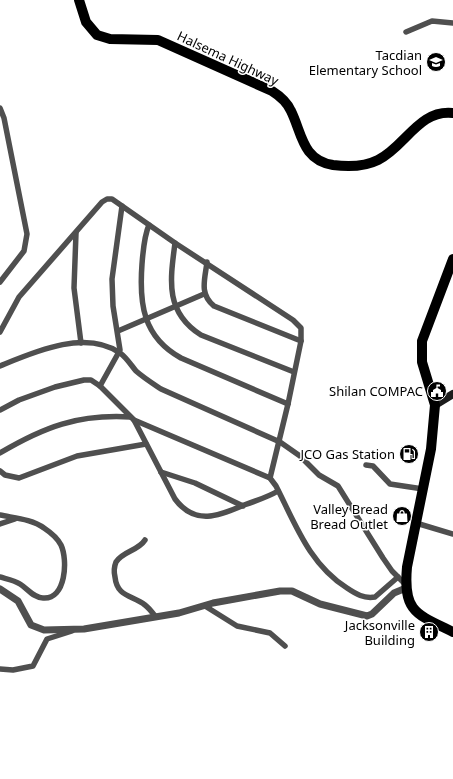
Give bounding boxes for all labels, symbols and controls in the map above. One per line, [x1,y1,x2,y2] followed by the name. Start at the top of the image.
[174,27,282,90] street label: Halsema Highway
[309,46,422,79] place label: Tacdian Elementary School
[425,51,447,73] school or university icon: Tacdian Elementary School
[426,380,448,402] public building icon: Shilan COMPAC
[329,382,423,400] place label: Shilan COMPAC
[398,443,420,465] fuel station icon: JCO Gas Station
[299,445,395,463] place label: JCO Gas Station
[310,500,388,533] place label: Valley Bread Bread Outlet
[391,505,413,527] shop icon: Valley Bread Bread Outlet
[343,616,415,649] place label: Jacksonville Building
[418,621,440,643] building icon: Jacksonville Building

